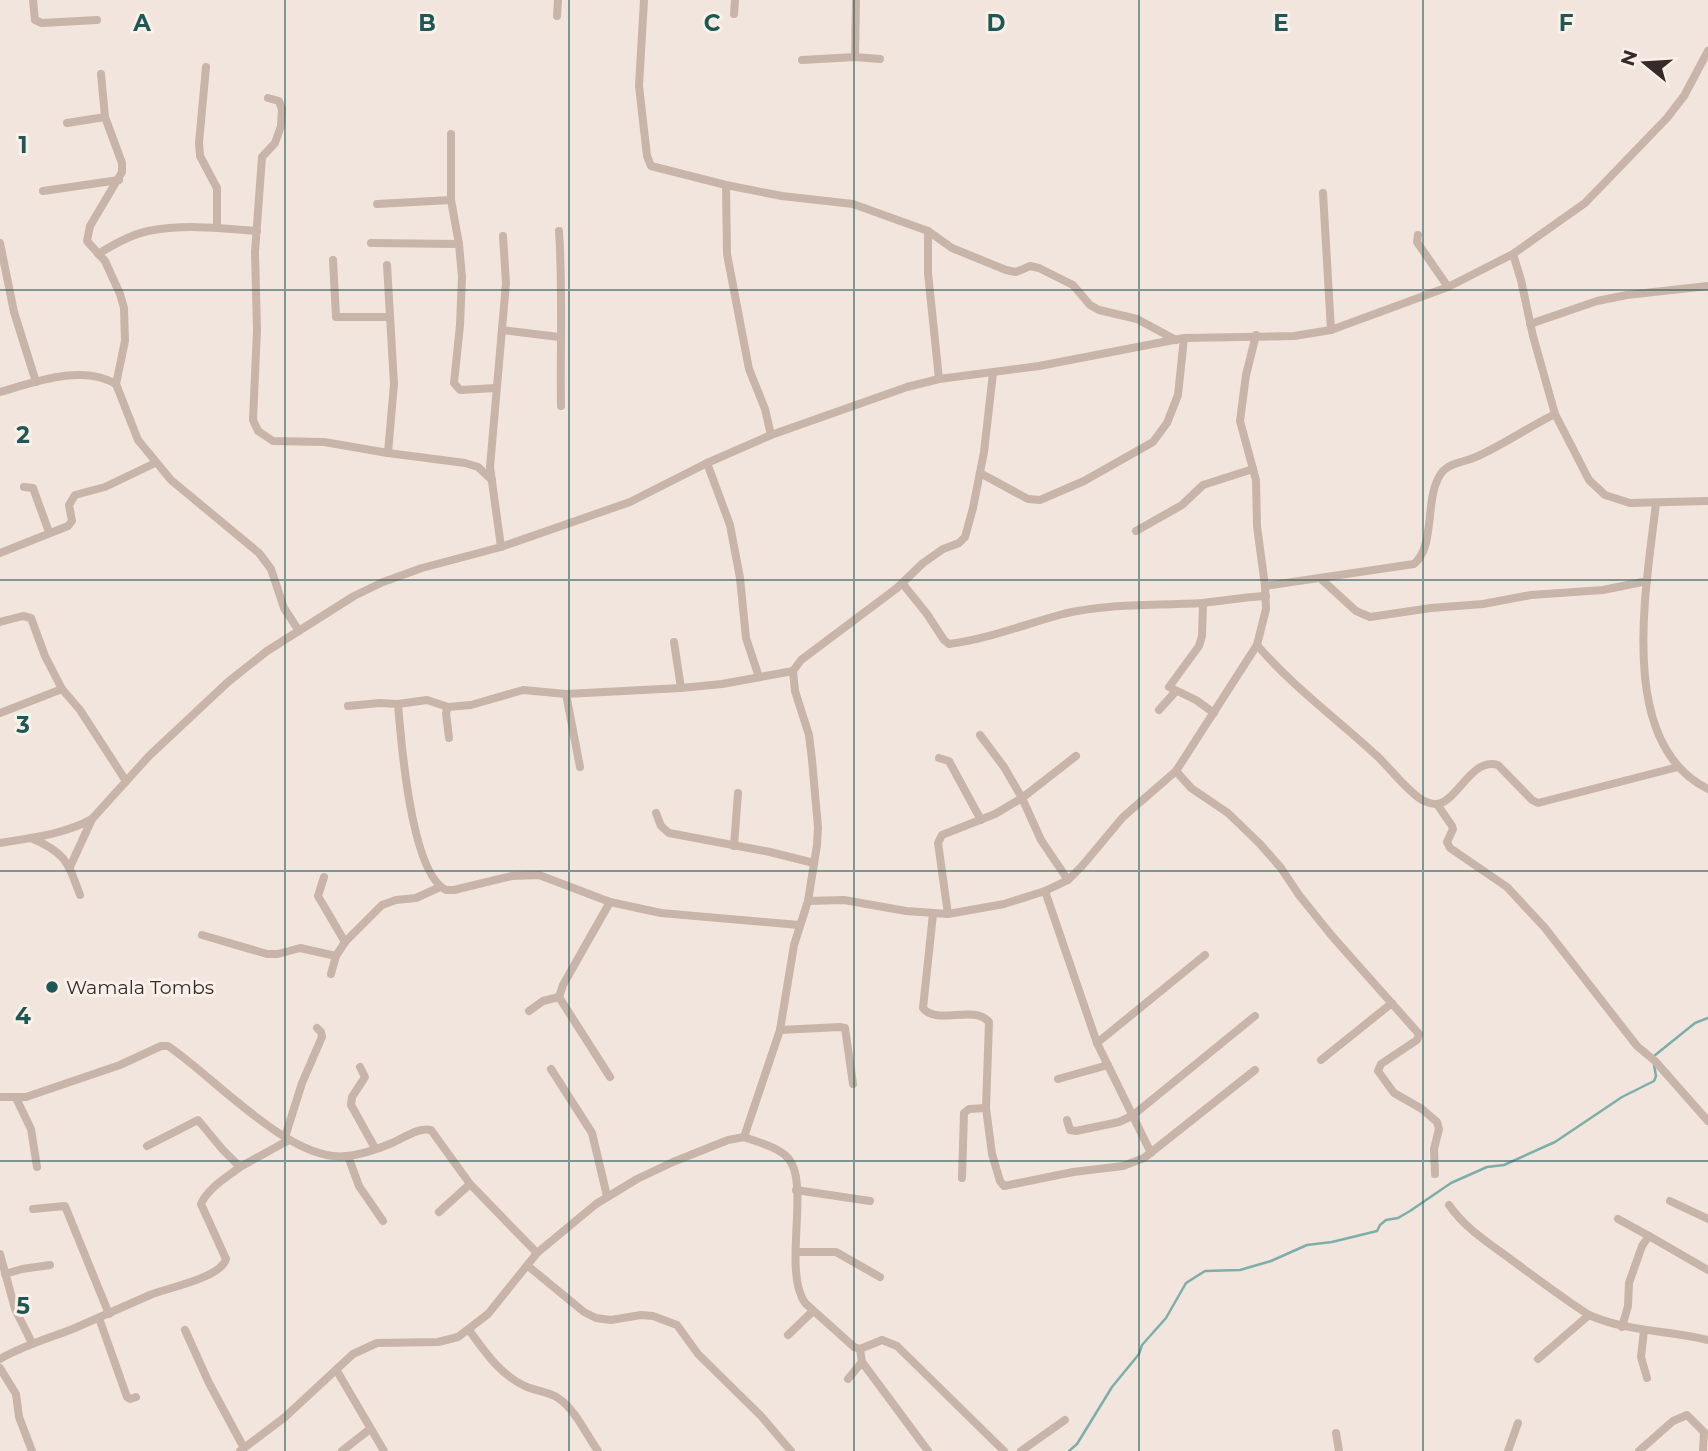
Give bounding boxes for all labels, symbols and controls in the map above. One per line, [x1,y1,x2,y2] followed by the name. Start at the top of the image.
[132,9,151,37] text: A
[418,9,436,37] text: B
[704,9,721,37] text: C
[987,9,1006,37] text: D
[1273,9,1289,37] text: E
[1559,9,1574,37] text: F
[1610,28,1680,98] north arrow
[1616,47,1643,69] text: N
[18,131,28,159] text: 1
[16,421,30,449] text: 2
[15,711,30,739] text: 3
[66,976,214,999] place label: Wamala Tombs
[44,979,60,995] marker: Wamala Tombs
[15,1002,31,1030] text: 4
[16,1292,30,1320] text: 5

